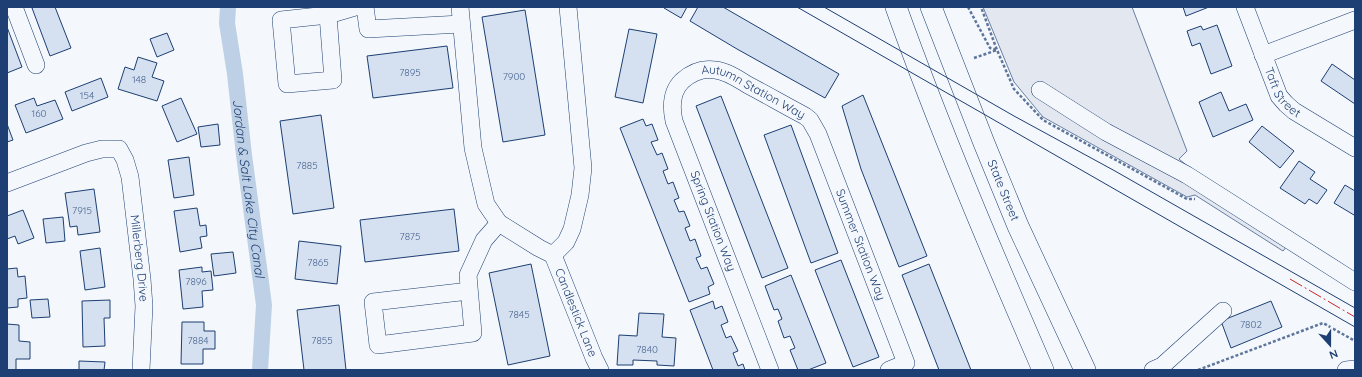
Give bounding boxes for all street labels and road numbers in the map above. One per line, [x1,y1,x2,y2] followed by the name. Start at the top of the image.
[700,61,808,122] street label: Autumn Station Way
[1262,65,1304,120] street label: Taft Street
[985,157,1023,223] street label: State Street
[687,168,740,273] street label: Spring Station Way
[833,187,889,302] street label: Summer Station Way
[127,214,152,302] street label: Millerberg Drive
[552,266,601,359] street label: Candlestick Lane

